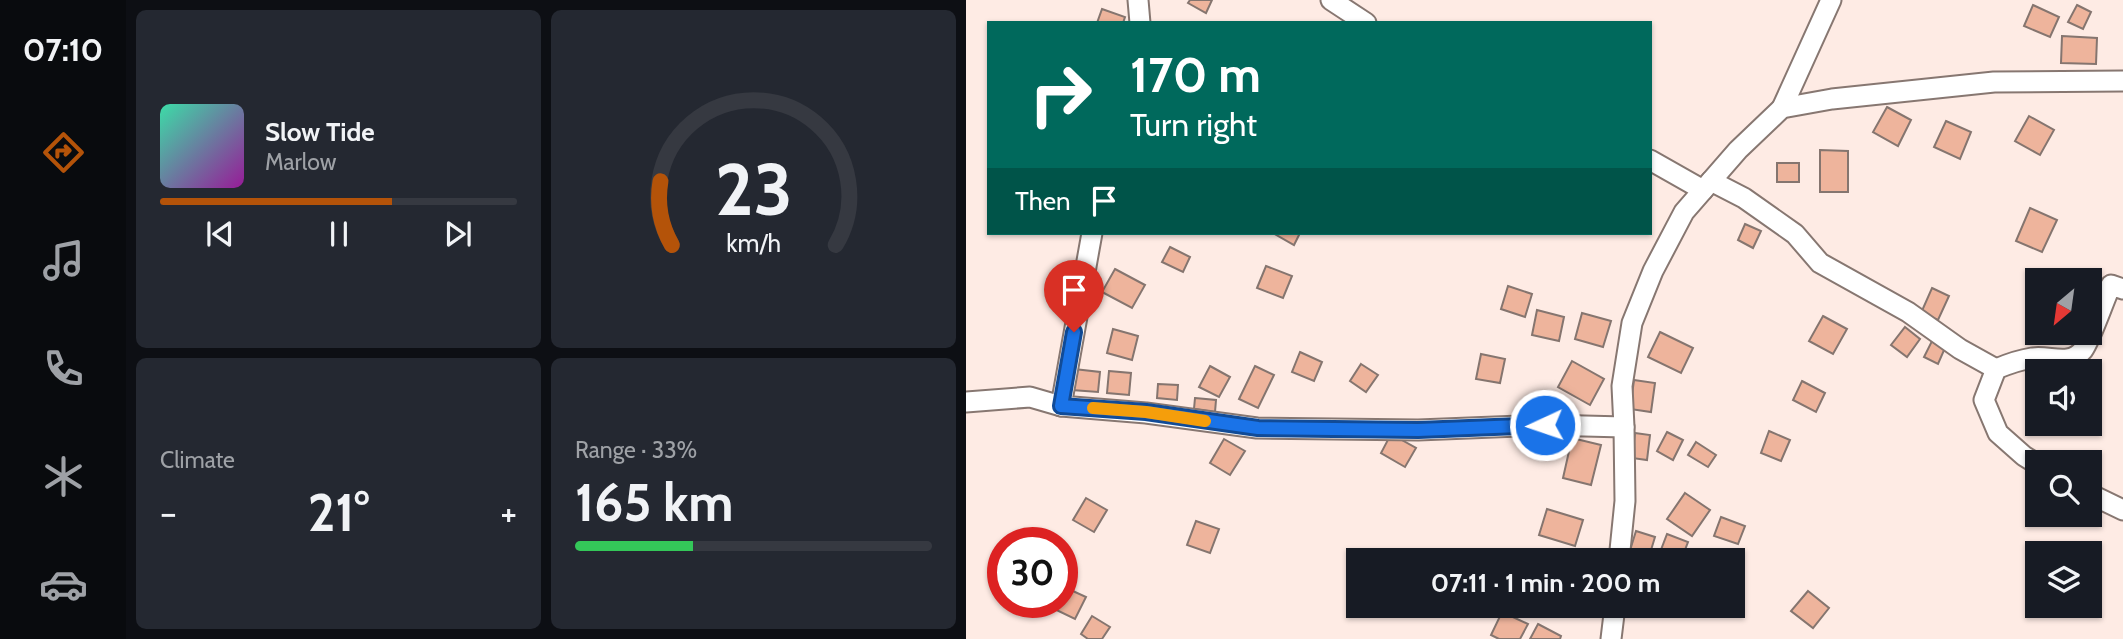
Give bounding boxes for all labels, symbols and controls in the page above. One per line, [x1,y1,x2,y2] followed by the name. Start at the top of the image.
[23,30,103,69] text: 07:10
[1130,45,1261,104] text: 170 m
[1015,49,1106,140] icon: right
[1130,105,1257,144] text: Turn right
[265,116,375,148] text: Slow Tide
[39,128,88,177] icon: directions
[715,145,792,233] text: 23
[265,148,336,176] text: Marlow
[1085,182,1123,220] icon: arrive
[1015,185,1071,217] text: Then
[201,215,239,253] icon: previous
[320,215,358,253] icon: pause
[439,215,477,253] icon: next
[726,228,781,258] text: km/h
[39,236,88,285] icon: music
[1044,260,1104,332] pin
[2025,268,2102,345] north arrow
[2025,268,2102,618] map controls
[1055,271,1093,309] icon: arrive
[39,344,88,393] icon: phone
[2025,359,2102,436] button: sound
[1508,388,1582,462] position arrow
[575,436,697,464] text: Range · 33%
[160,446,235,474] text: Climate
[2025,450,2102,527] button: search
[39,452,88,501] icon: climate
[575,471,733,534] text: 165 km
[308,481,369,544] text: 21°
[160,489,177,536] text: −
[500,489,517,536] text: +
[987,527,1078,618] speed limit sign: 30
[2025,541,2102,618] button: layers
[39,560,88,609] icon: car
[1431,567,1660,599] text: 07:11 · 1 min · 200 m

